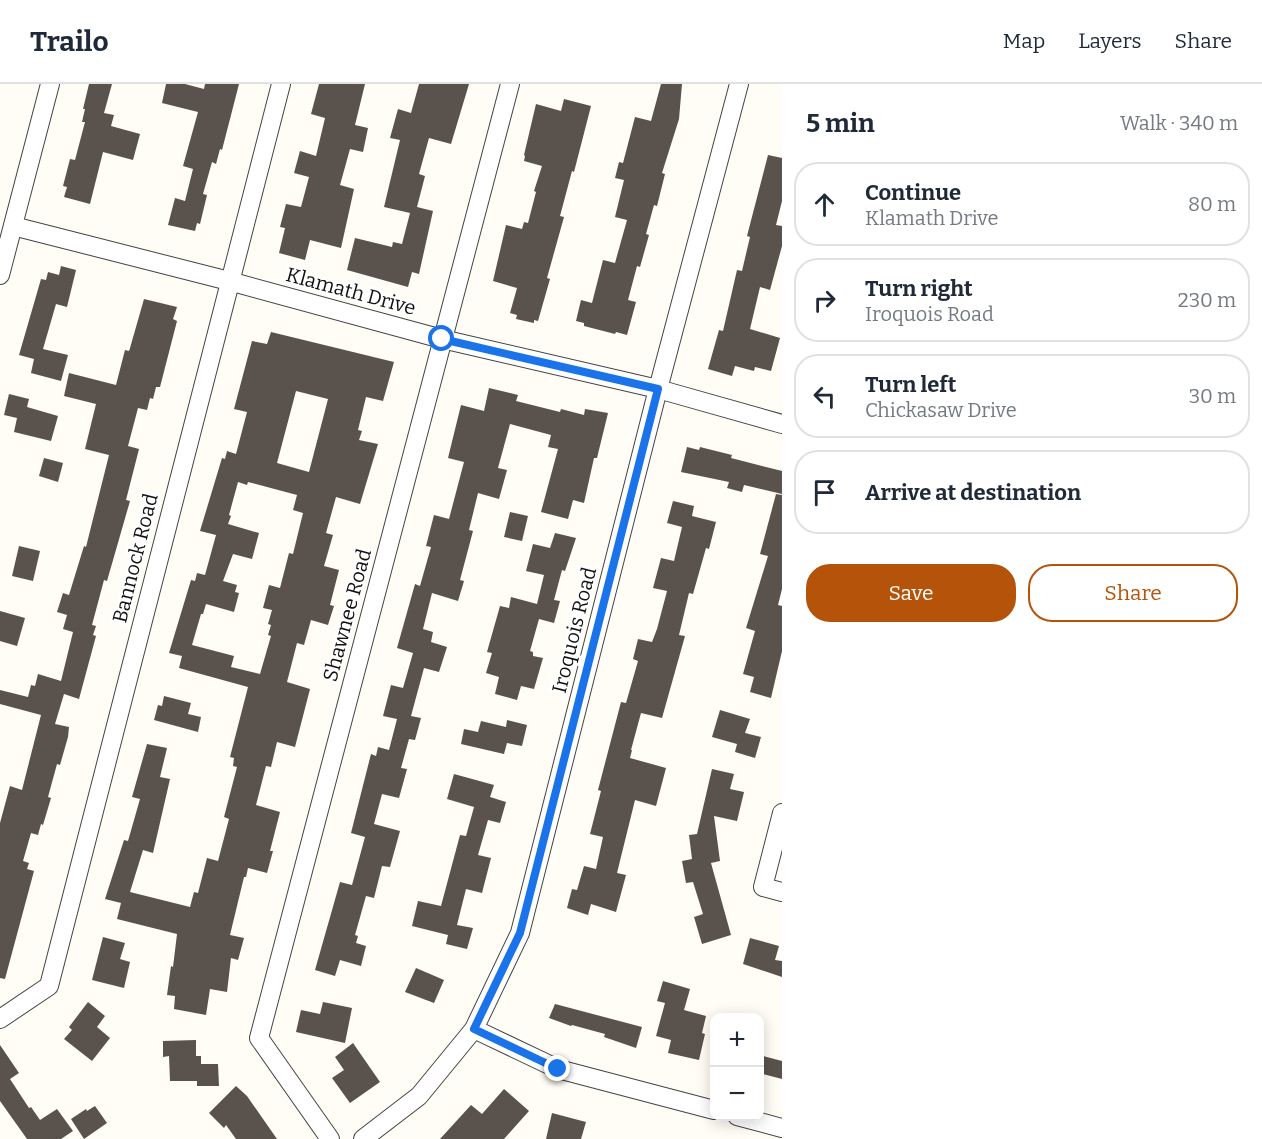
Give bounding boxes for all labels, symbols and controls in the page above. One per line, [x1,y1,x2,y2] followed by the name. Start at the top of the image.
[30,25,109,58] text: Trailo
[1003,28,1045,54] text: Map
[1078,28,1142,54] text: Layers
[1175,28,1232,54] text: Share
[806,108,875,139] text: 5 min
[1120,111,1238,135] text: Walk · 340 m
[865,179,961,206] text: Continue
[808,188,841,221] icon: ahead
[1188,192,1236,216] text: 80 m
[865,206,998,230] text: Klamath Drive
[283,262,419,320] street label: Klamath Drive
[865,275,973,302] text: Turn right
[808,284,841,317] icon: right
[1178,288,1236,312] text: 230 m
[865,302,994,326] text: Iroquois Road
[428,325,454,351] route start
[865,371,957,398] text: Turn left
[808,380,841,413] icon: left
[1189,384,1236,408] text: 30 m
[865,398,1017,422] text: Chickasaw Drive
[808,476,841,509] icon: arrive
[865,479,1081,506] text: Arrive at destination
[107,491,163,625] street label: Bannock Road
[318,546,376,684] street label: Shawnee Road
[547,564,601,695] street label: Iroquois Road
[806,564,1016,622] button: Save
[1028,564,1238,622] button: Share
[710,1013,764,1121] map controls
[710,1013,764,1067] button: +
[544,1055,570,1081] route end
[710,1067,764,1121] button: −

